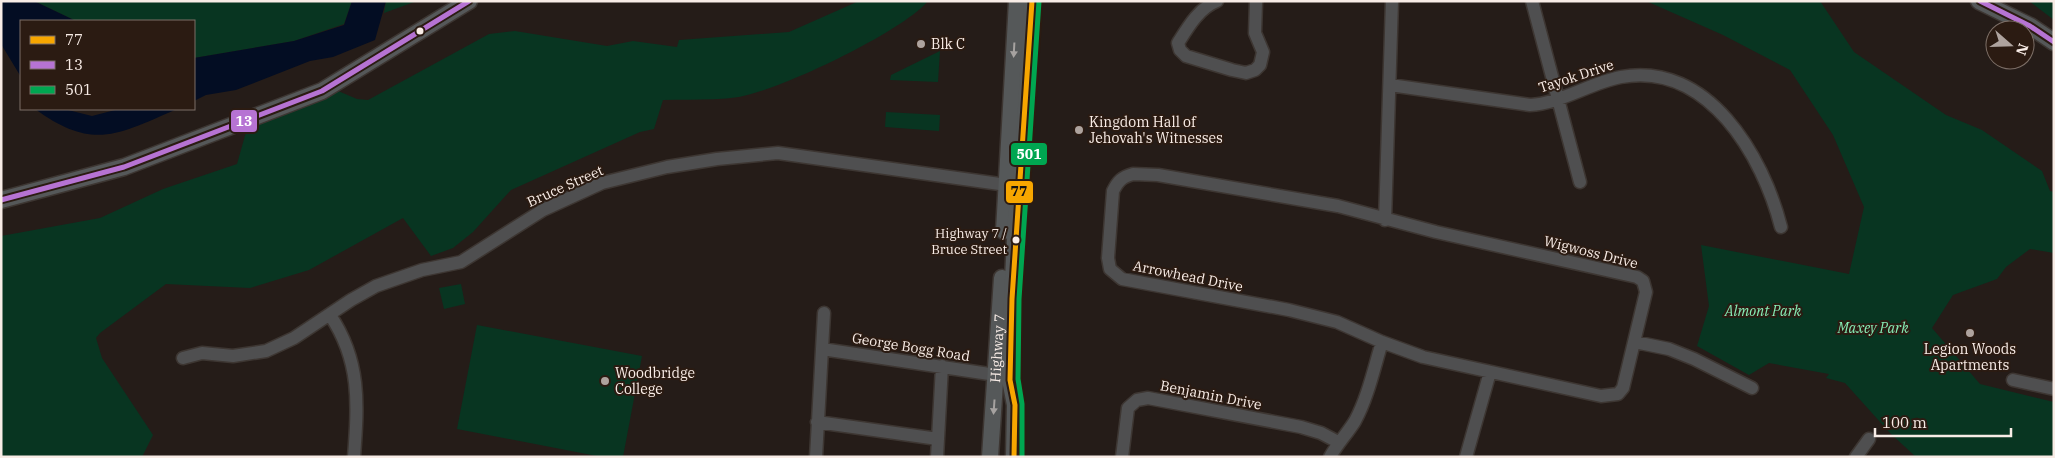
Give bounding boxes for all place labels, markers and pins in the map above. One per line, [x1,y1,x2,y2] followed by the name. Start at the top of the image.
[415,26,425,36] unlabelled marker
[931,35,965,53] place label: Blk C
[915,38,927,50] marker: Blk C
[1089,113,1223,147] place label: Kingdom Hall of Jehovah's Witnesses
[1073,124,1085,136] marker: Kingdom Hall of Jehovah's Witnesses
[931,225,1007,258] place label: Highway 7 / Bruce Street
[1011,235,1021,245] marker: Highway 7 / Bruce Street
[1964,327,1976,339] marker: Legion Woods Apartments
[1924,340,2016,374] place label: Legion Woods Apartments
[615,364,695,398] place label: Woodbridge College
[599,375,611,387] marker: Woodbridge College

